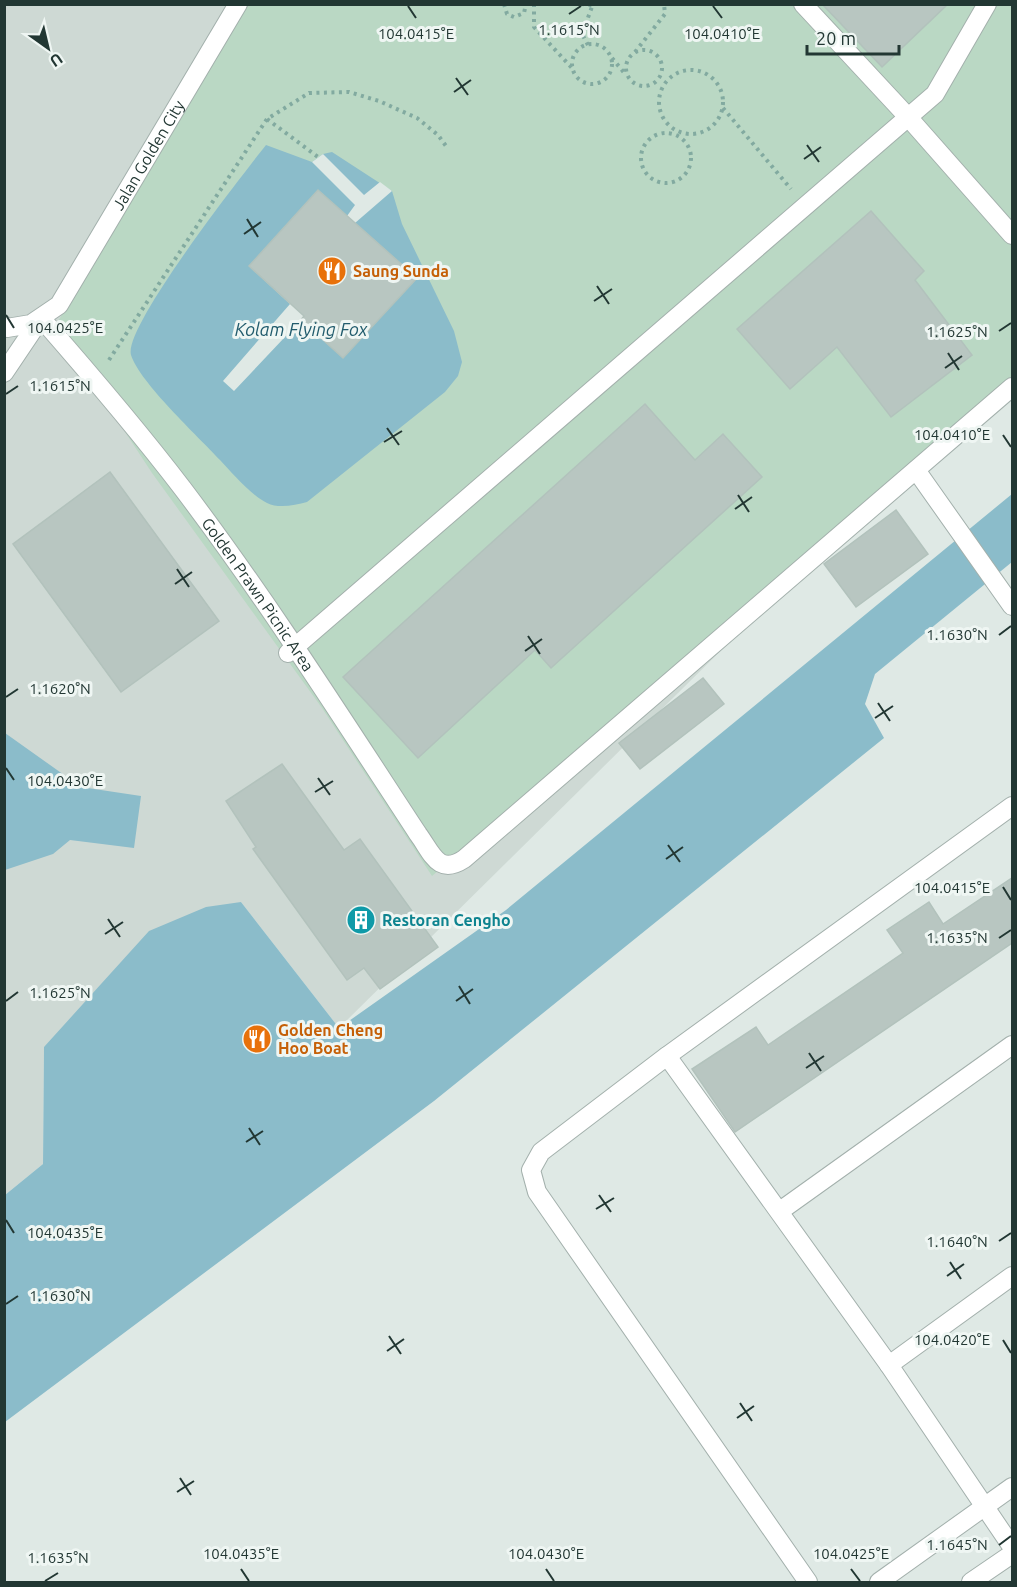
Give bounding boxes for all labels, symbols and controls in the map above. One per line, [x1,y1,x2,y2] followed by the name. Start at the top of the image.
[18,18,78,78] north arrow
[807,18,898,56] scale bar
[538,21,600,38] text: 1.1615°N
[378,25,454,42] text: 104.0415°E
[684,25,760,42] text: 104.0410°E
[816,28,856,48] text: 20 m
[47,50,66,71] text: U
[109,97,188,213] street label: Jalan Golden City
[316,255,348,287] restaurant icon: Saung Sunda
[353,262,449,280] place label: Saung Sunda
[27,319,103,336] text: 104.0425°E
[235,319,368,339] water label: Kolam Flying Fox
[926,323,988,340] text: 1.1625°N
[29,377,91,394] text: 1.1615°N
[914,426,990,443] text: 104.0410°E
[198,514,318,675] street label: Golden Prawn Picnic Area
[926,626,988,643] text: 1.1630°N
[29,680,91,697] text: 1.1620°N
[27,772,103,789] text: 104.0430°E
[914,879,990,896] text: 104.0415°E
[345,904,377,936] building icon: Restoran Cengho
[382,911,511,929] place label: Restoran Cengho
[926,929,988,946] text: 1.1635°N
[29,984,91,1001] text: 1.1625°N
[278,1021,383,1057] place label: Golden Cheng Hoo Boat
[241,1023,273,1055] restaurant icon: Golden Cheng Hoo Boat
[27,1224,103,1241] text: 104.0435°E
[926,1233,988,1250] text: 1.1640°N
[29,1287,91,1304] text: 1.1630°N
[914,1331,990,1348] text: 104.0420°E
[926,1536,988,1553] text: 1.1645°N
[203,1545,279,1562] text: 104.0435°E
[508,1545,584,1562] text: 104.0430°E
[813,1545,889,1562] text: 104.0425°E
[27,1549,89,1566] text: 1.1635°N

